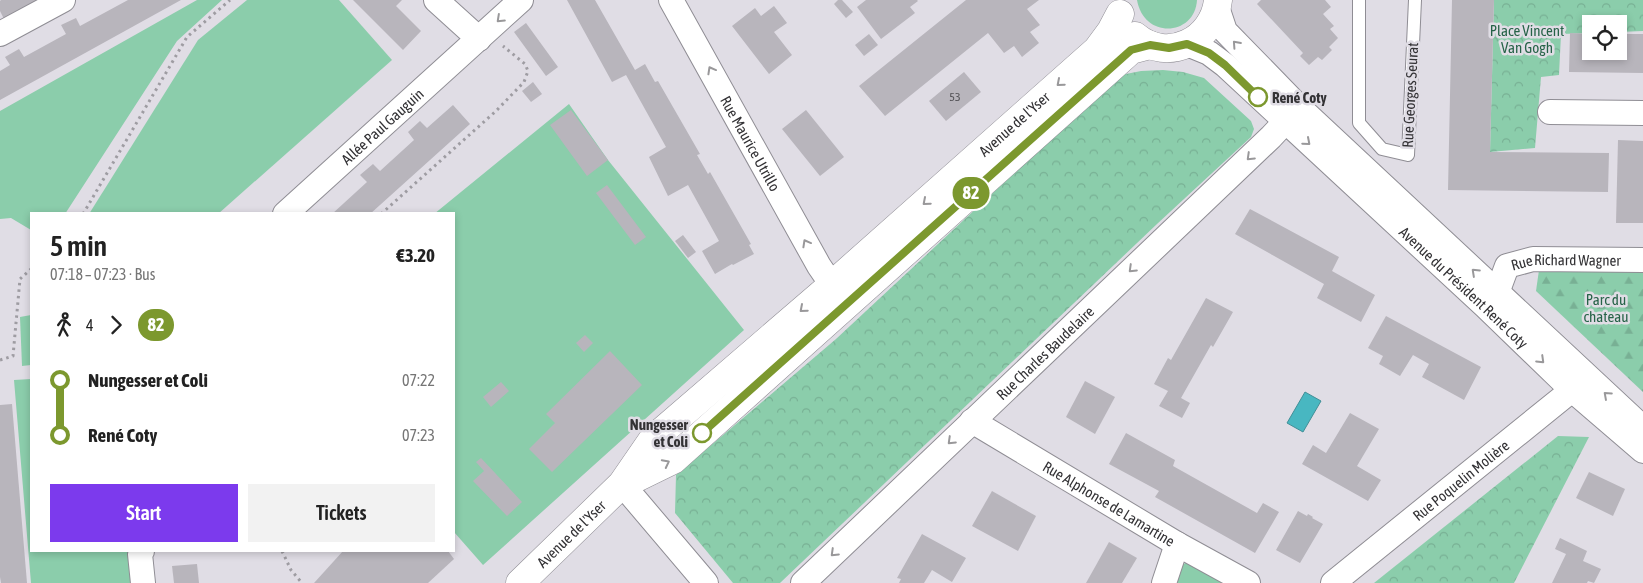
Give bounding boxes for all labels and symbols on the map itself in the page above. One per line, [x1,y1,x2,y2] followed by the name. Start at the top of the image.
[496,13,505,22] one-way arrow
[1490,22,1564,56] park label: Place Vincent Van Gogh
[1233,40,1242,49] one-way arrow
[1399,42,1421,148] street label: Rue Georges Seurat
[707,66,717,75] one-way arrow
[1057,77,1066,86] one-way arrow
[338,85,427,167] street label: Allée Paul Gauguin
[1248,87,1268,107] marker: René Coty
[975,88,1053,159] street label: Avenue de l'Yser
[1272,89,1328,106] place label: René Coty
[949,90,961,104] house number: 53
[717,93,784,194] street label: Rue Maurice Utrillo
[1302,136,1311,145] one-way arrow
[1247,151,1256,160] one-way arrow
[948,177,994,209] line badge: 82
[922,196,931,205] one-way arrow
[1396,223,1532,351] street label: Avenue du Président René Coty
[803,239,813,248] one-way arrow
[1509,251,1621,273] street label: Rue Richard Wagner
[1129,263,1138,272] one-way arrow
[1472,269,1481,278] one-way arrow
[1583,291,1629,325] park label: Parc du chateau
[993,302,1097,403] street label: Rue Charles Baudelaire
[800,303,809,312] one-way arrow
[1536,354,1545,363] one-way arrow
[1604,392,1613,401] one-way arrow
[630,416,689,450] place label: Nungesser et Coli
[692,423,712,443] marker: Nungesser et Coli
[948,435,957,444] one-way arrow
[1409,436,1512,524] street label: Rue Poquelin Molière
[1040,457,1178,549] street label: Rue Alphonse de Lamartine
[661,459,670,469] one-way arrow
[533,496,609,570] street label: Avenue de l'Yser
[830,547,839,556] one-way arrow

